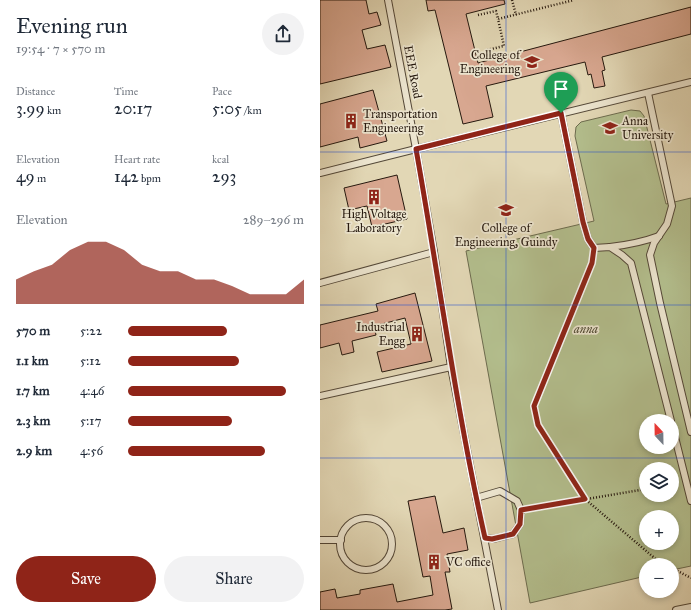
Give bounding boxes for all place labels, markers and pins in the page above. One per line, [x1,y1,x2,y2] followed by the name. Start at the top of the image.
[460,48,522,77] place label: College of Engineering
[523,53,541,71] school or university icon: College of Engineering
[544,72,578,113] pin
[363,107,438,136] place label: Transportation Engineering
[342,112,360,130] building icon: Transportation Engineering
[621,114,674,142] place label: Anna University
[601,119,619,137] school or university icon: Anna University
[365,188,383,206] building icon: High Voltage Laboratory
[497,201,515,219] school or university icon: College of Engineering, Guindy
[341,207,407,235] place label: High Voltage Laboratory
[455,221,558,250] place label: College of Engineering, Guindy
[356,320,406,349] place label: Industrial Engg
[408,325,426,343] building icon: Industrial Engg
[425,553,443,571] building icon: VC office
[445,555,491,569] place label: VC office

